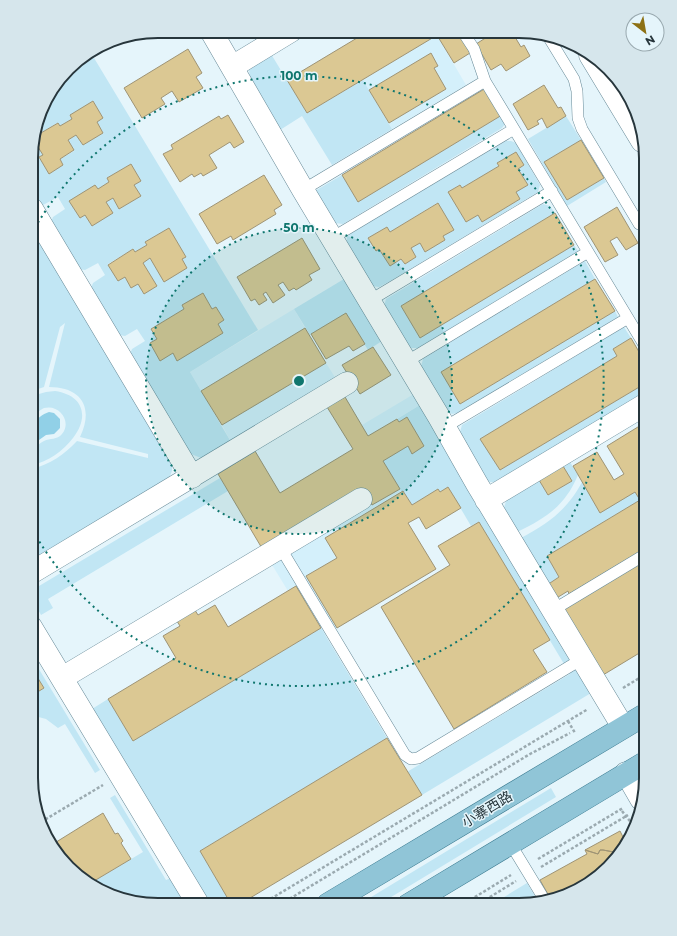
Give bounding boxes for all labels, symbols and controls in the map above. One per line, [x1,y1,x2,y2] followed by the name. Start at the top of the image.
[625,12,665,52] north arrow
[643,32,658,49] text: N
[281,68,317,83] text: 100 m
[283,220,315,235] text: 50 m
[292,374,306,388] centre of rings
[458,787,516,831] street label: 小寨西路

